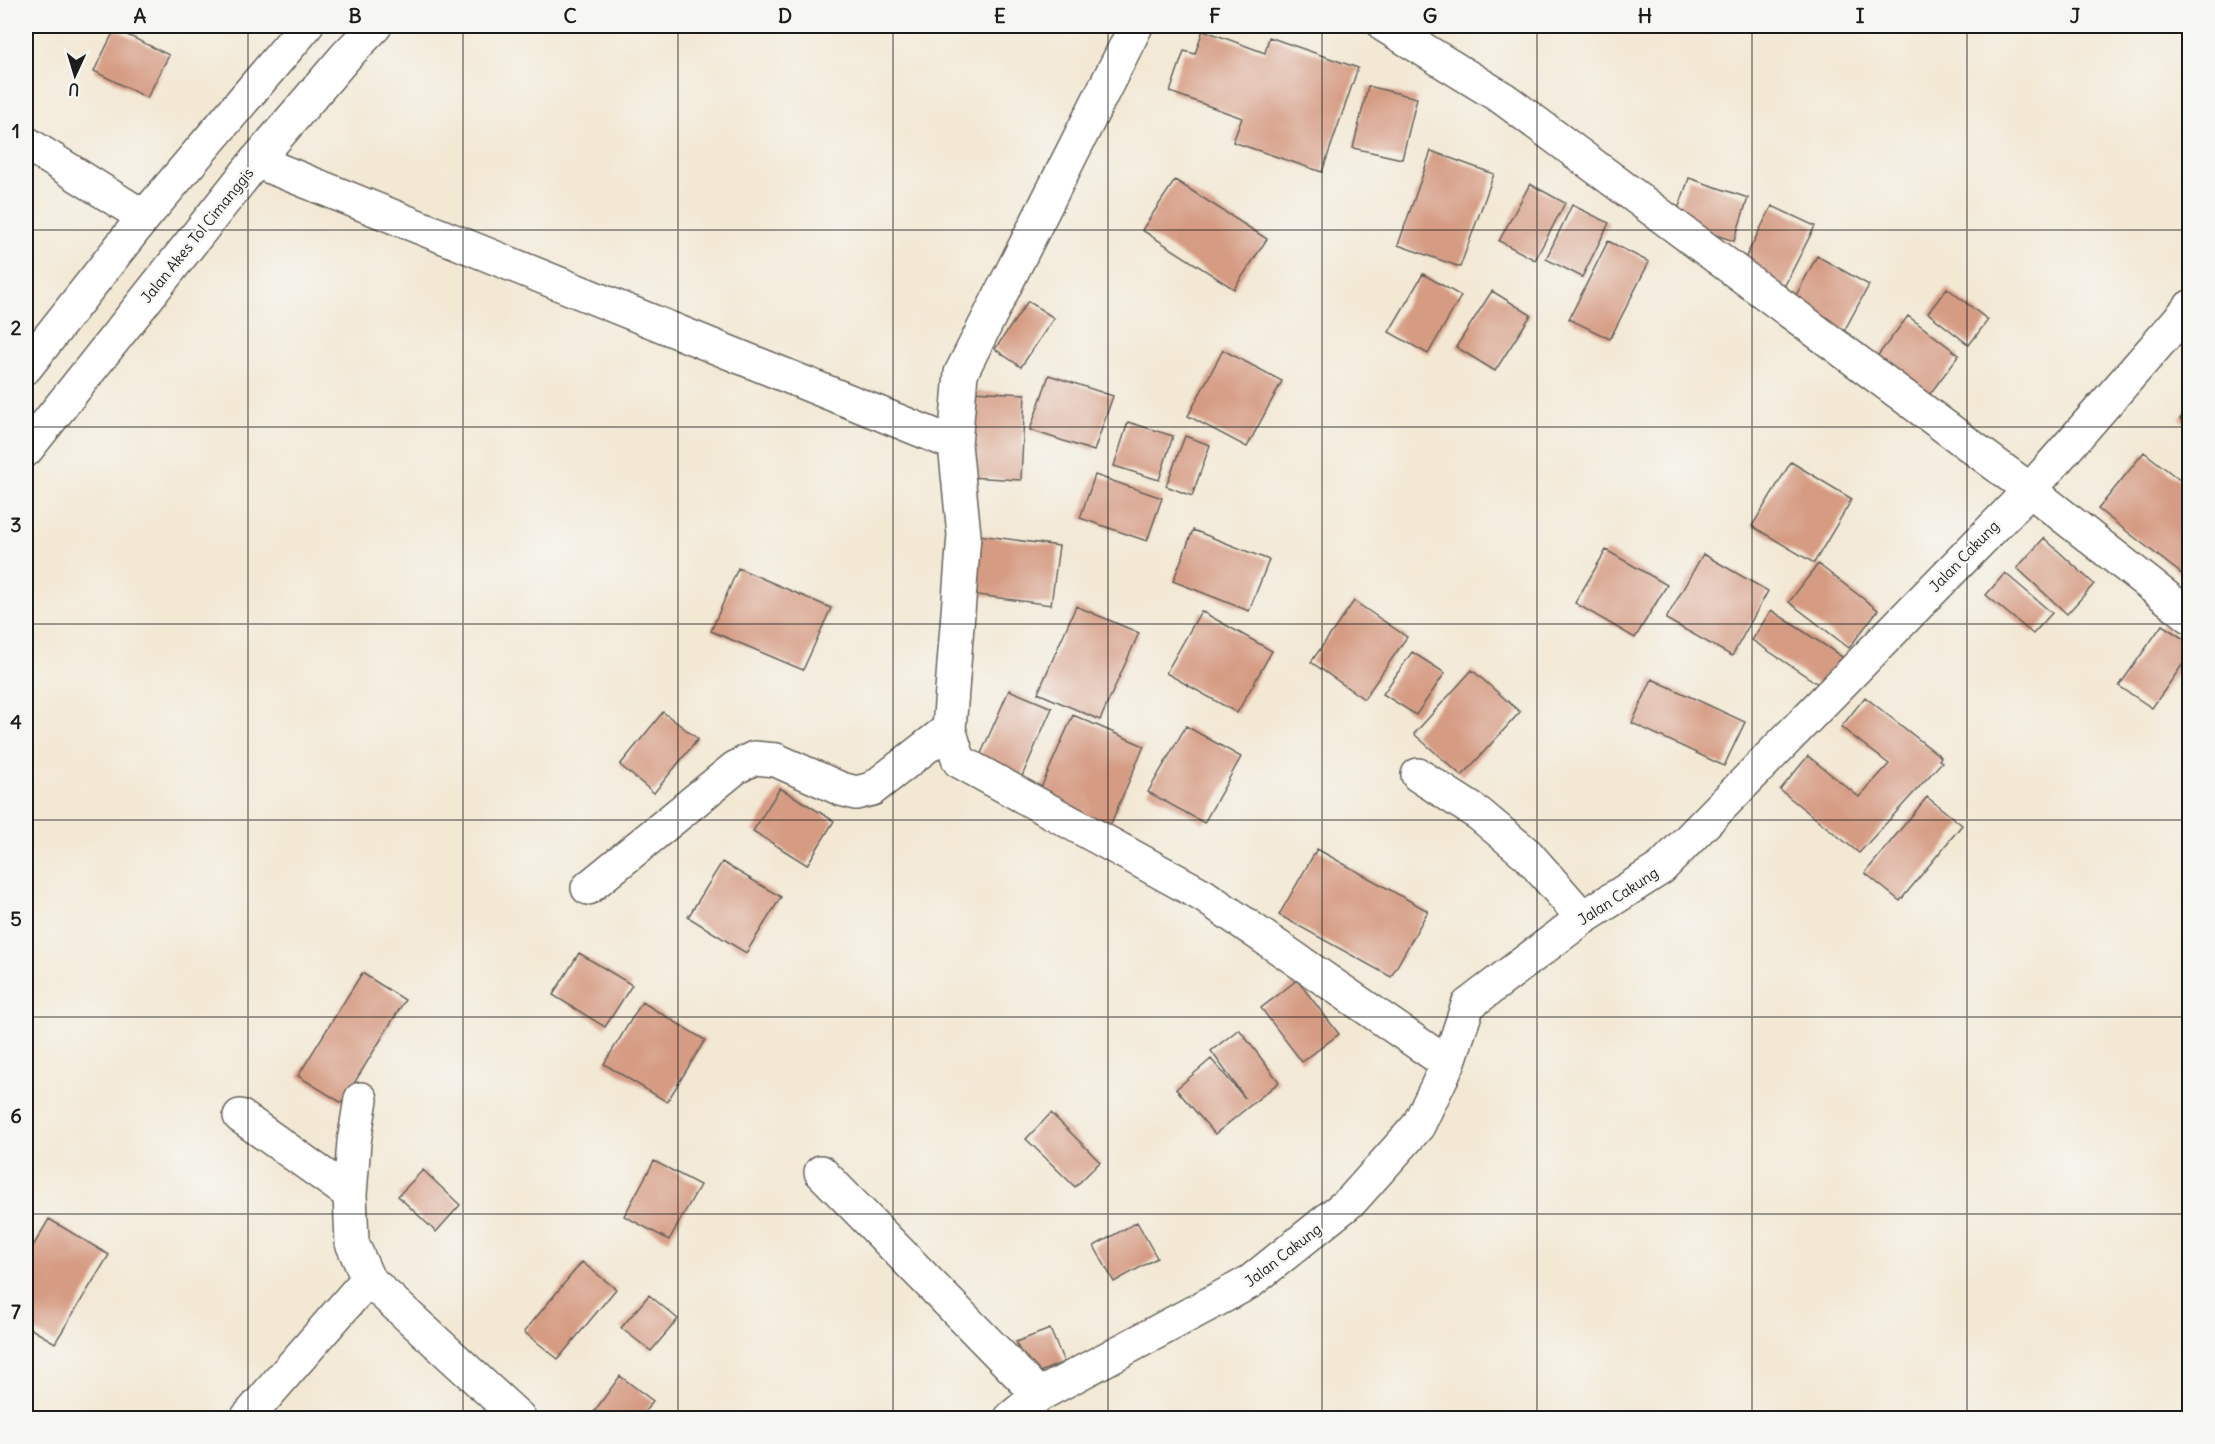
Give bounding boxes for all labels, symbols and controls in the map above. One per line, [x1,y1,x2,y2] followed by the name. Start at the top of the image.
[134,3,147,28] text: A
[348,3,362,28] text: B
[563,3,577,28] text: C
[778,3,792,28] text: D
[994,3,1006,28] text: E
[1209,3,1221,28] text: F
[1423,3,1437,28] text: G
[1638,3,1652,28] text: H
[1856,3,1865,28] text: I
[2070,3,2081,28] text: J
[45,45,105,105] north arrow
[68,80,80,100] text: U
[12,118,20,143] text: 1
[137,163,258,307] street label: Jalan Akes Tol Cimanggis
[11,315,22,340] text: 2
[10,512,22,537] text: 3
[1925,516,2003,596] street label: Jalan Cakung
[10,709,22,734] text: 4
[1574,863,1662,929] street label: Jalan Cakung
[10,906,22,931] text: 5
[10,1103,22,1128] text: 6
[1241,1219,1325,1291] street label: Jalan Cakung
[11,1299,21,1324] text: 7

